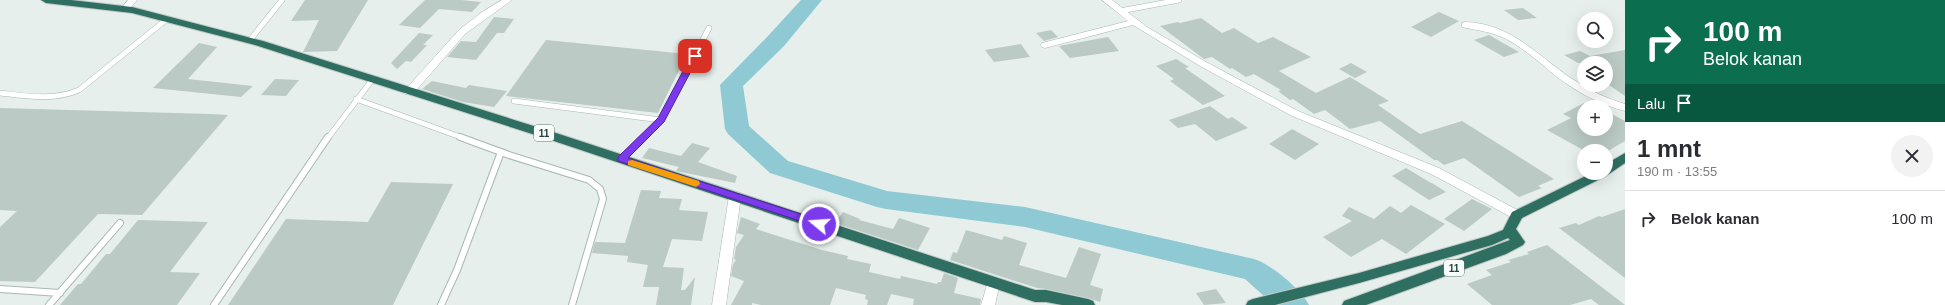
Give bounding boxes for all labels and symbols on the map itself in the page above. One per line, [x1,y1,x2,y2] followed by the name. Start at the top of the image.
[678,39,712,73] pin
[534,125,554,141] road number: 11
[798,203,840,245] position arrow
[1444,260,1464,276] road number: 11

